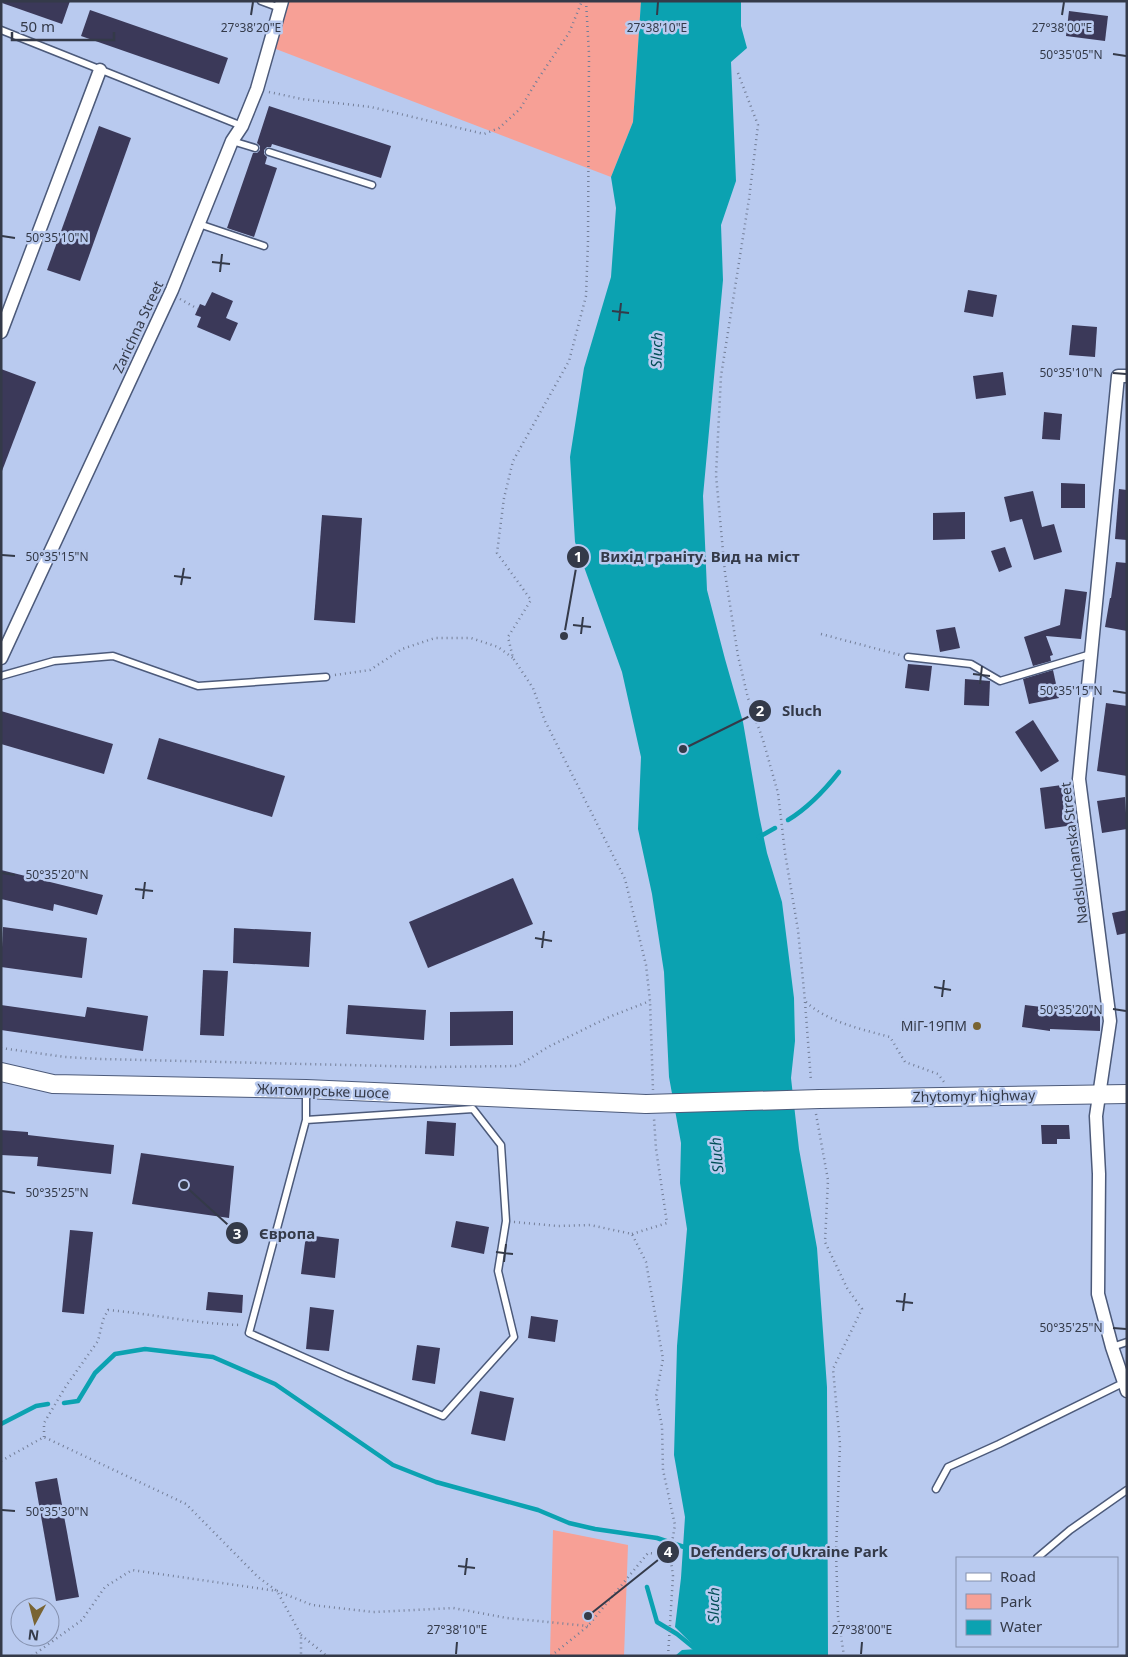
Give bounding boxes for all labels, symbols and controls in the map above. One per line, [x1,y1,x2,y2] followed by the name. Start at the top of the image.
[12,10,115,42] scale bar
[20,16,55,36] text: 50 m
[221,19,281,36] text: 27°38'20"E
[627,19,687,36] text: 27°38'10"E
[1032,19,1092,36] text: 27°38'00"E
[1039,46,1103,63] text: 50°35'05"N
[25,229,89,246] text: 50°35'10"N
[108,278,167,376] street label: Zarichna Street
[645,332,667,368] water label: Sluch
[1039,364,1103,381] text: 50°35'10"N
[565,542,810,572] callout: Вихід граніту. Вид на міст
[574,546,582,566] text: 1
[600,546,800,566] text: Вихід граніту. Вид на міст
[25,548,89,565] text: 50°35'15"N
[1039,682,1103,699] text: 50°35'15"N
[747,696,832,726] callout: Sluch
[756,700,765,720] text: 2
[782,700,822,720] text: Sluch
[1055,781,1092,925] street label: Nadsluchanska Street
[25,866,89,883] text: 50°35'20"N
[1039,1001,1103,1018] text: 50°35'20"N
[901,1016,967,1035] place label: МіГ-19ПМ
[971,1020,983,1032] marker: МіГ-19ПМ
[257,1079,390,1102] street label: Житомирське шосе
[913,1085,1036,1106] street label: Zhytomyr highway
[704,1136,728,1174] water label: Sluch
[25,1184,89,1201] text: 50°35'25"N
[224,1218,326,1248] callout: Європа
[233,1223,241,1243] text: 3
[259,1223,315,1243] text: Європа
[1039,1319,1103,1336] text: 50°35'25"N
[25,1503,89,1520] text: 50°35'30"N
[655,1537,898,1567] callout: Defenders of Ukraine Park
[664,1541,673,1561] text: 4
[690,1541,888,1561] text: Defenders of Ukraine Park
[956,1557,1118,1647] legend
[1000,1566,1036,1586] text: Road
[703,1587,723,1623] water label: Sluch
[1000,1591,1032,1611] text: Park
[10,1597,60,1647] north arrow
[1000,1616,1042,1636] text: Water
[427,1621,487,1638] text: 27°38'10"E
[832,1621,892,1638] text: 27°38'00"E
[27,1625,40,1646] text: N

